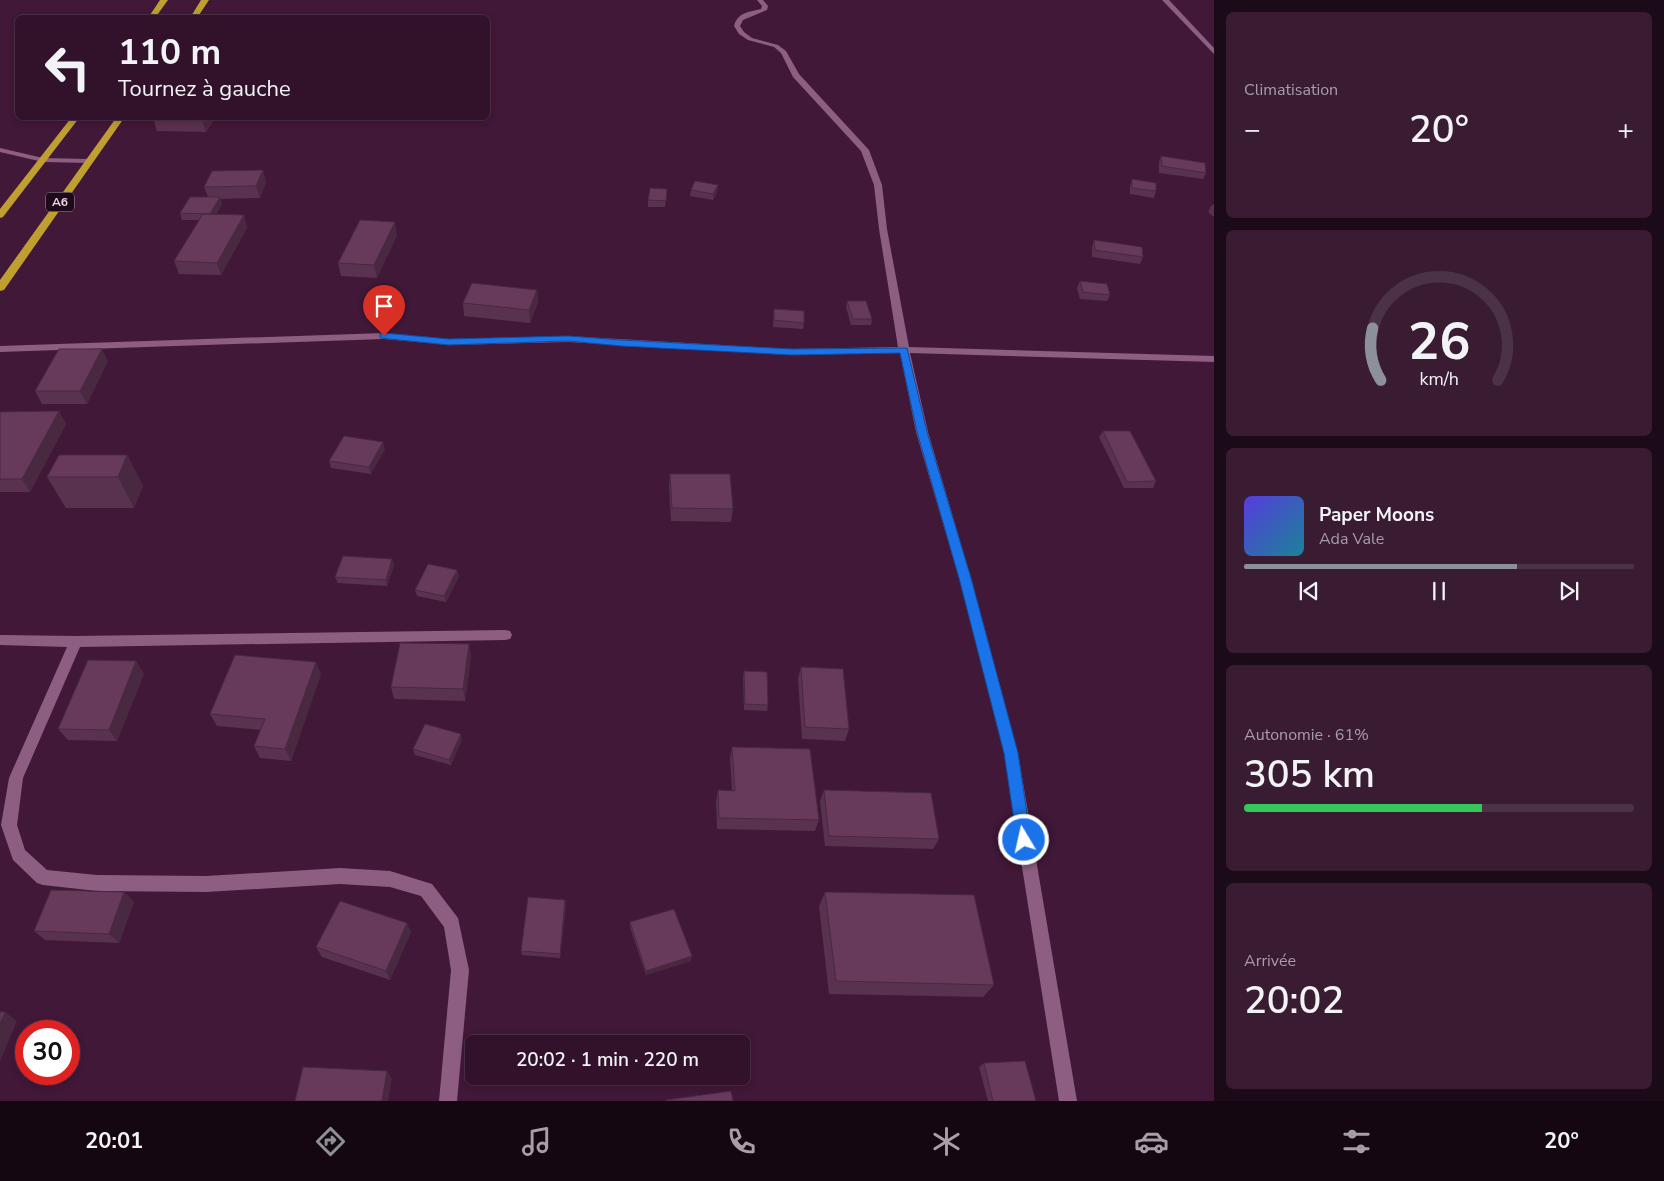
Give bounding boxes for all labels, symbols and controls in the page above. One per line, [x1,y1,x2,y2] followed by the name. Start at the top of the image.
[118,29,221,76] text: 110 m
[35,35,100,100] icon: left
[118,74,291,104] text: Tournez à gauche
[1244,79,1338,101] text: Climatisation
[1409,104,1469,155] text: 20°
[1244,111,1261,149] text: −
[1617,111,1634,149] text: +
[46,192,74,212] road number: A6
[363,285,405,336] pin
[370,292,398,320] icon: arrive
[1408,306,1470,377] text: 26
[1419,367,1459,391] text: km/h
[1319,502,1434,528] text: Paper Moons
[1319,528,1384,550] text: Ada Vale
[1295,577,1323,605] icon: previous
[1425,577,1453,605] icon: pause
[1555,577,1583,605] icon: next
[1244,724,1369,746] text: Autonomie · 61%
[1244,749,1375,800] text: 305 km
[997,813,1049,865] position arrow
[1244,950,1296,972] text: Arrivée
[1244,975,1344,1026] text: 20:02
[15,1020,80,1085] speed limit sign: 30
[516,1047,699,1073] text: 20:02 · 1 min · 220 m
[313,1124,348,1159] icon: directions
[519,1124,554,1159] icon: music
[724,1124,759,1159] icon: phone
[929,1124,964,1159] icon: climate
[1134,1124,1169,1159] icon: car
[1339,1124,1374,1159] icon: filters
[85,1126,143,1156] text: 20:01
[1544,1126,1579,1156] text: 20°

